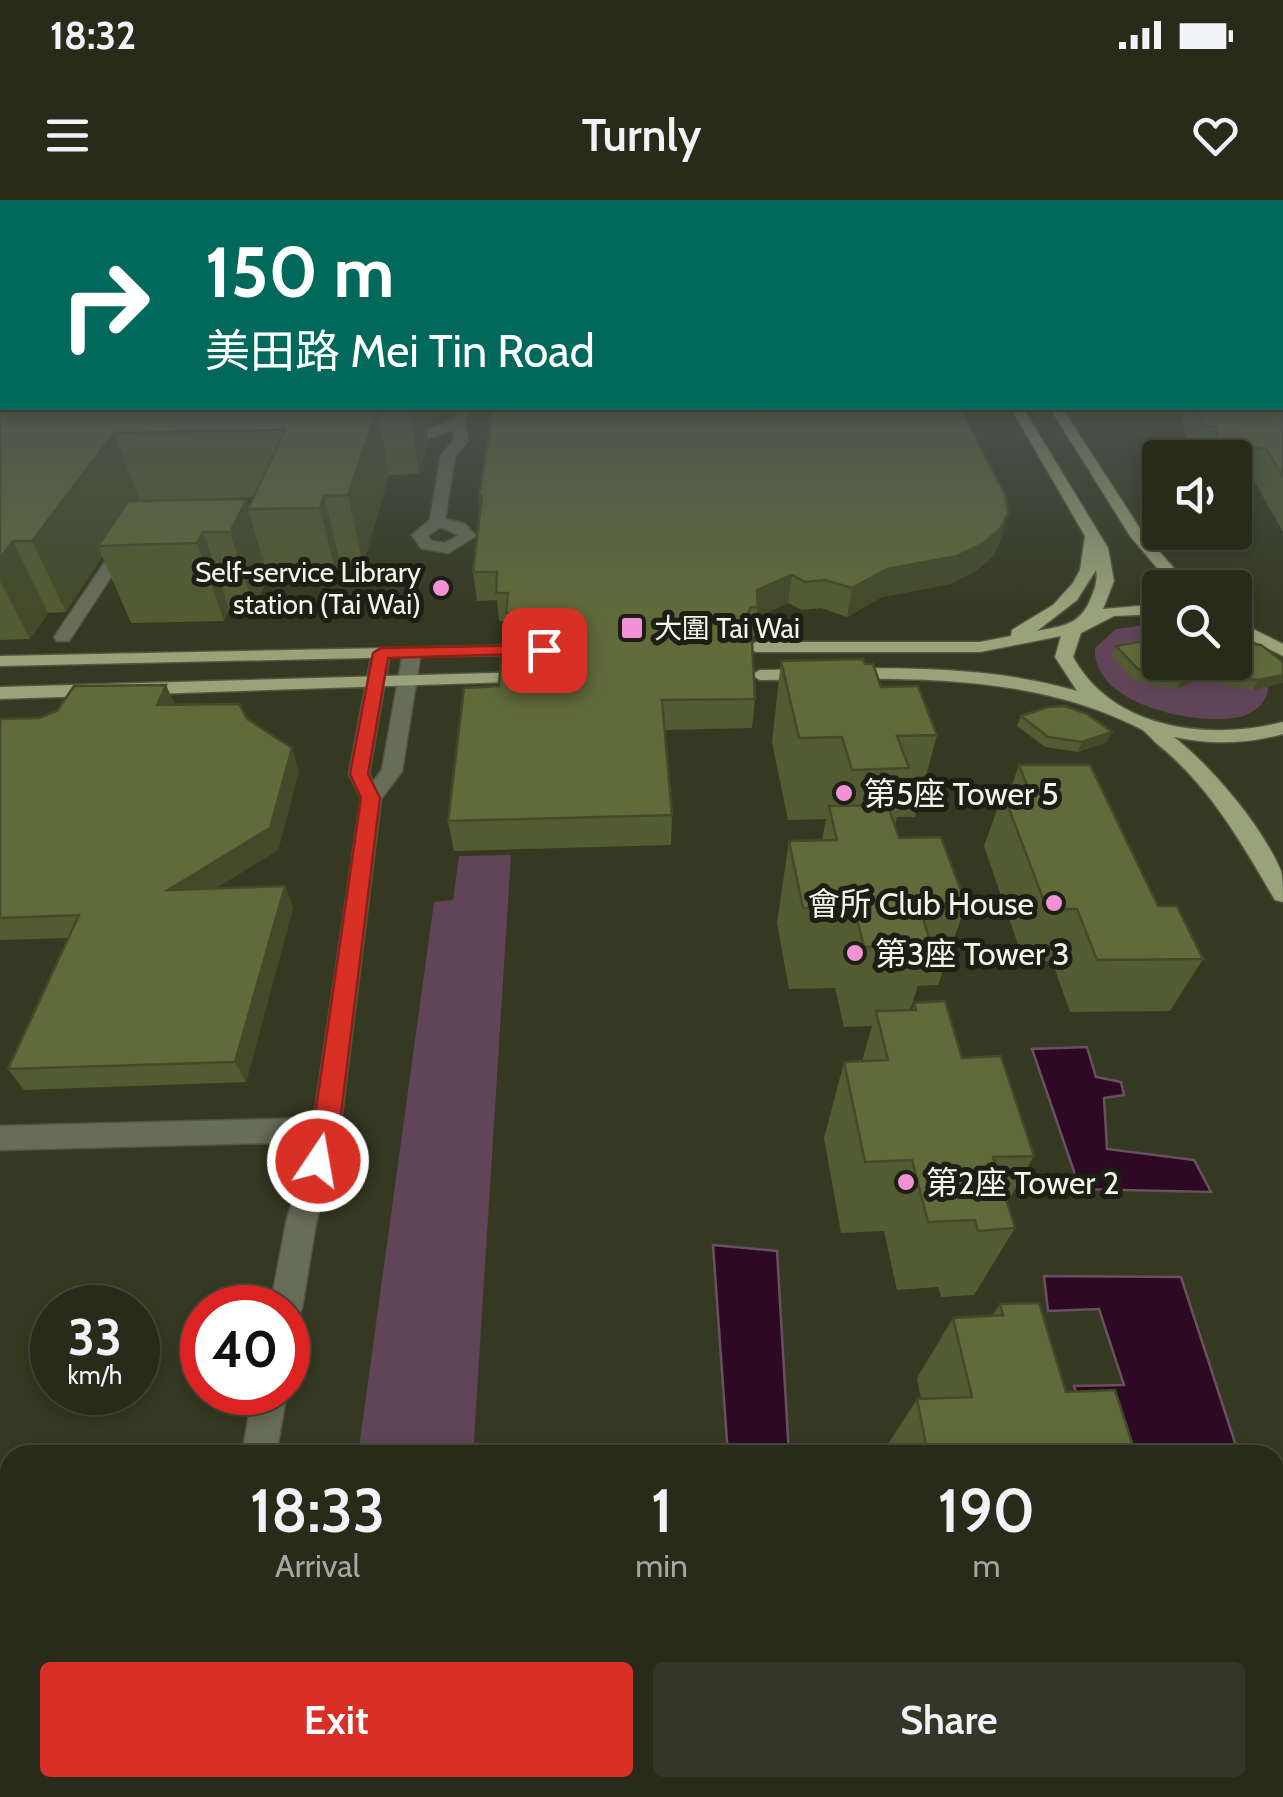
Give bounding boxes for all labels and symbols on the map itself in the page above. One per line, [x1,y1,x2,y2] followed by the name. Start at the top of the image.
[195,555,421,621] place label: Self-service Library station (Tai Wai)
[430,577,452,599] marker: Self-service Library station (Tai Wai)
[502,608,587,693] pin
[654,611,800,645] place label: 大圍 Tai Wai
[619,615,645,641] marker: 大圍 Tai Wai
[864,774,1059,813] place label: 第5座 Tower 5
[833,782,855,804] marker: 第5座 Tower 5
[808,884,1034,923] place label: 會所 Club House
[1043,892,1065,914] marker: 會所 Club House
[875,934,1070,973] place label: 第3座 Tower 3
[844,942,866,964] marker: 第3座 Tower 3
[266,1109,370,1213] position arrow
[926,1163,1119,1202] place label: 第2座 Tower 2
[895,1171,917,1193] marker: 第2座 Tower 2
[180,1285,310,1415] speed limit sign: 40

